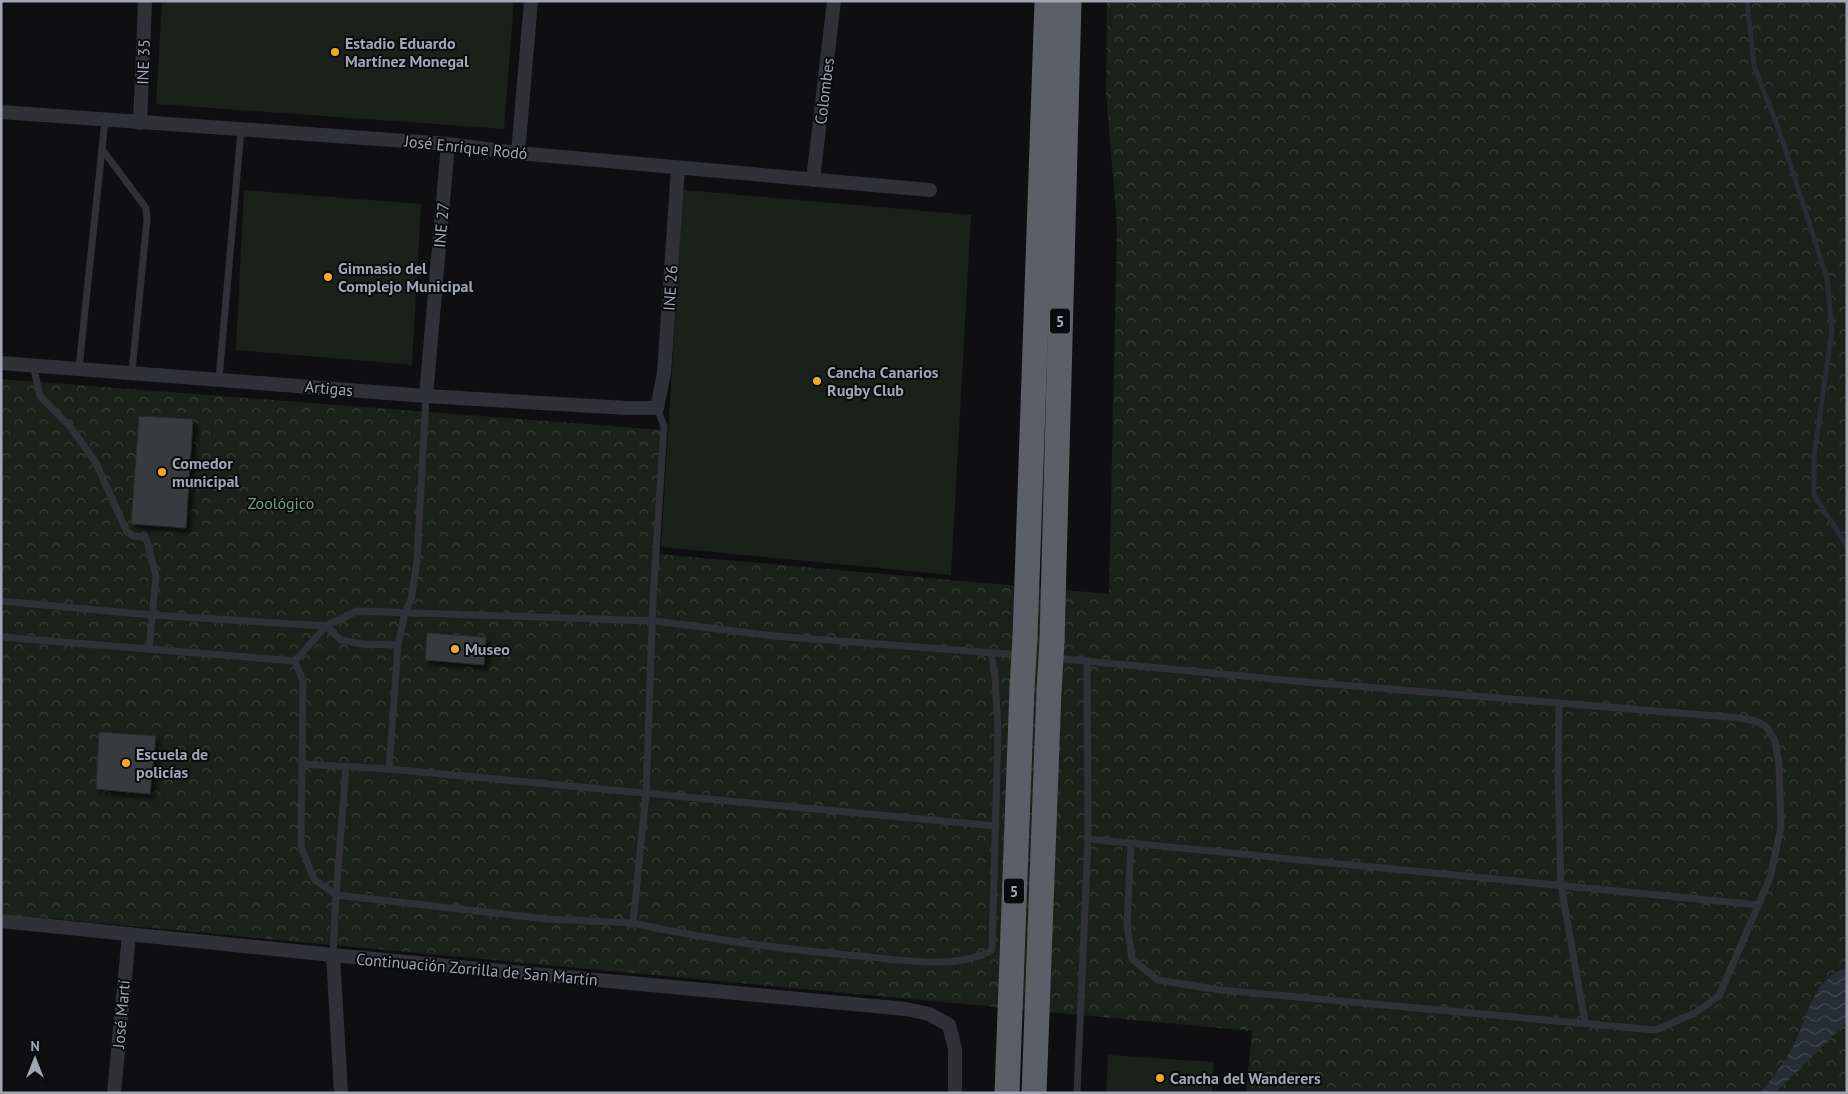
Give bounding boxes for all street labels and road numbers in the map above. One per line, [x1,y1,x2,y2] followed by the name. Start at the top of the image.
[132,39,154,85] street label: INE 35
[810,56,838,125] street label: Colombes
[403,130,528,163] street label: José Enrique Rodó
[429,201,453,249] street label: INE 27
[658,264,682,312] street label: INE 26
[1050,308,1070,334] road number: 5
[304,376,354,400] street label: Artigas
[1004,878,1024,904] road number: 5
[355,948,599,990] street label: Continuación Zorrilla de San Martín
[108,979,134,1050] street label: José Martí

